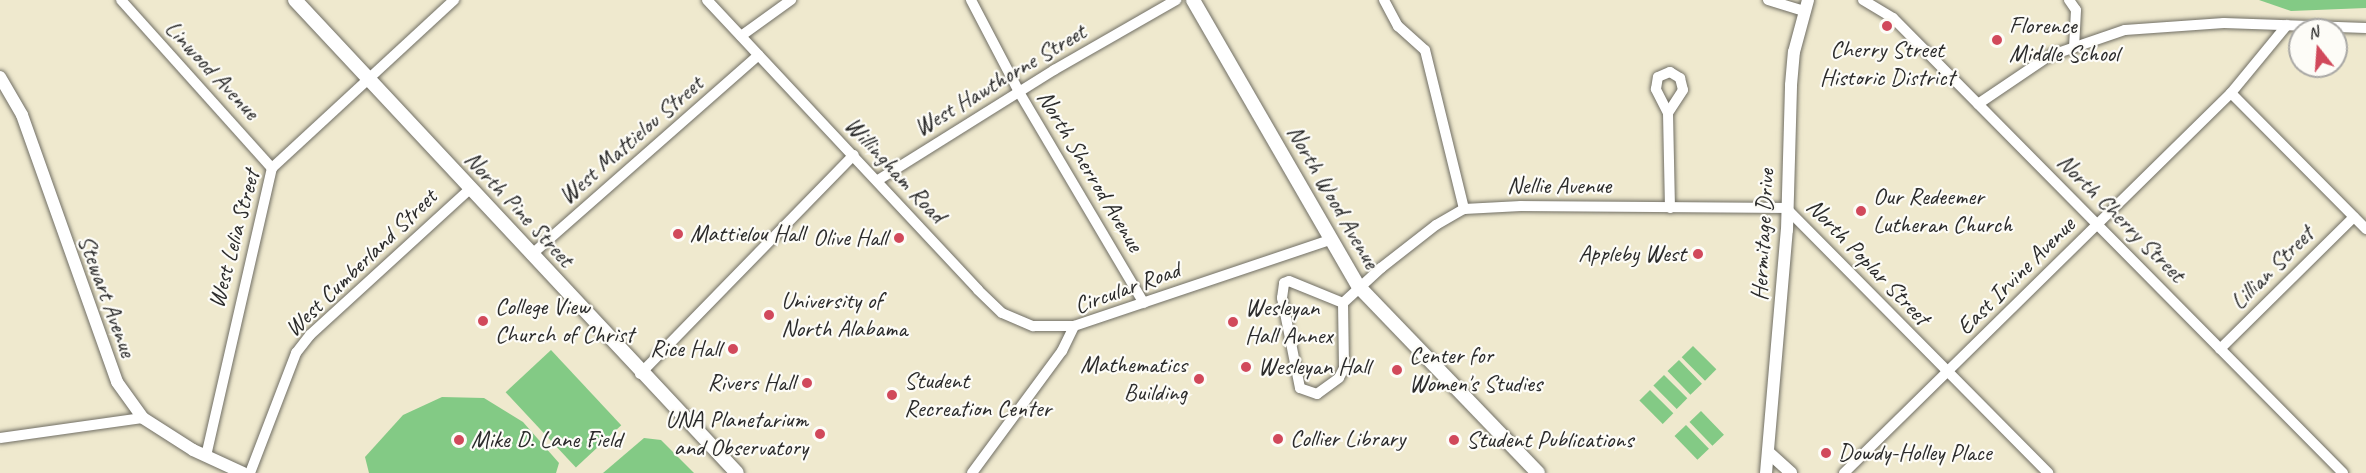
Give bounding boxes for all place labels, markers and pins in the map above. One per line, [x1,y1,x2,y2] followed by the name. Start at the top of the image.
[2009,12,2119,68] place label: Florence Middle School
[1880,19,1894,33] marker: Cherry Street Historic District
[1990,33,2004,47] marker: Florence Middle School
[1820,36,1954,92] place label: Cherry Street Historic District
[1873,183,2013,239] place label: Our Redeemer Lutheran Church
[1854,204,1868,218] marker: Our Redeemer Lutheran Church
[690,220,805,248] place label: Mattielou Hall
[812,224,887,252] place label: Olive Hall
[671,227,685,241] marker: Mattielou Hall
[892,231,906,245] marker: Olive Hall
[1578,240,1686,268] place label: Appleby West
[1691,247,1705,261] marker: Appleby West
[781,287,907,343] place label: University of North Alabama
[495,293,634,349] place label: College View Church of Christ
[1245,294,1332,350] place label: Wesleyan Hall Annex
[762,308,776,322] marker: University of North Alabama
[476,314,490,328] marker: College View Church of Christ
[1226,315,1240,329] marker: Wesleyan Hall Annex
[649,335,721,363] place label: Rice Hall
[726,342,740,356] marker: Rice Hall
[1409,342,1542,398] place label: Center for Women's Studies
[1080,351,1187,407] place label: Mathematics Building
[1258,353,1370,381] place label: Wesleyan Hall
[1239,360,1253,374] marker: Wesleyan Hall
[1390,363,1404,377] marker: Center for Women's Studies
[904,367,1051,423] place label: Student Recreation Center
[707,369,795,397] place label: Rivers Hall
[1192,372,1206,386] marker: Mathematics Building
[800,376,814,390] marker: Rivers Hall
[885,388,899,402] marker: Student Recreation Center
[665,406,808,462] place label: UNA Planetarium and Observatory
[1290,425,1405,453] place label: Collier Library
[471,426,622,454] place label: Mike D. Lane Field
[1466,426,1634,454] place label: Student Publications
[813,427,827,441] marker: UNA Planetarium and Observatory
[1271,432,1285,446] marker: Collier Library
[452,433,466,447] marker: Mike D. Lane Field
[1447,433,1461,447] marker: Student Publications
[1838,439,1992,467] place label: Dowdy-Holley Place
[1819,446,1833,460] marker: Dowdy-Holley Place

